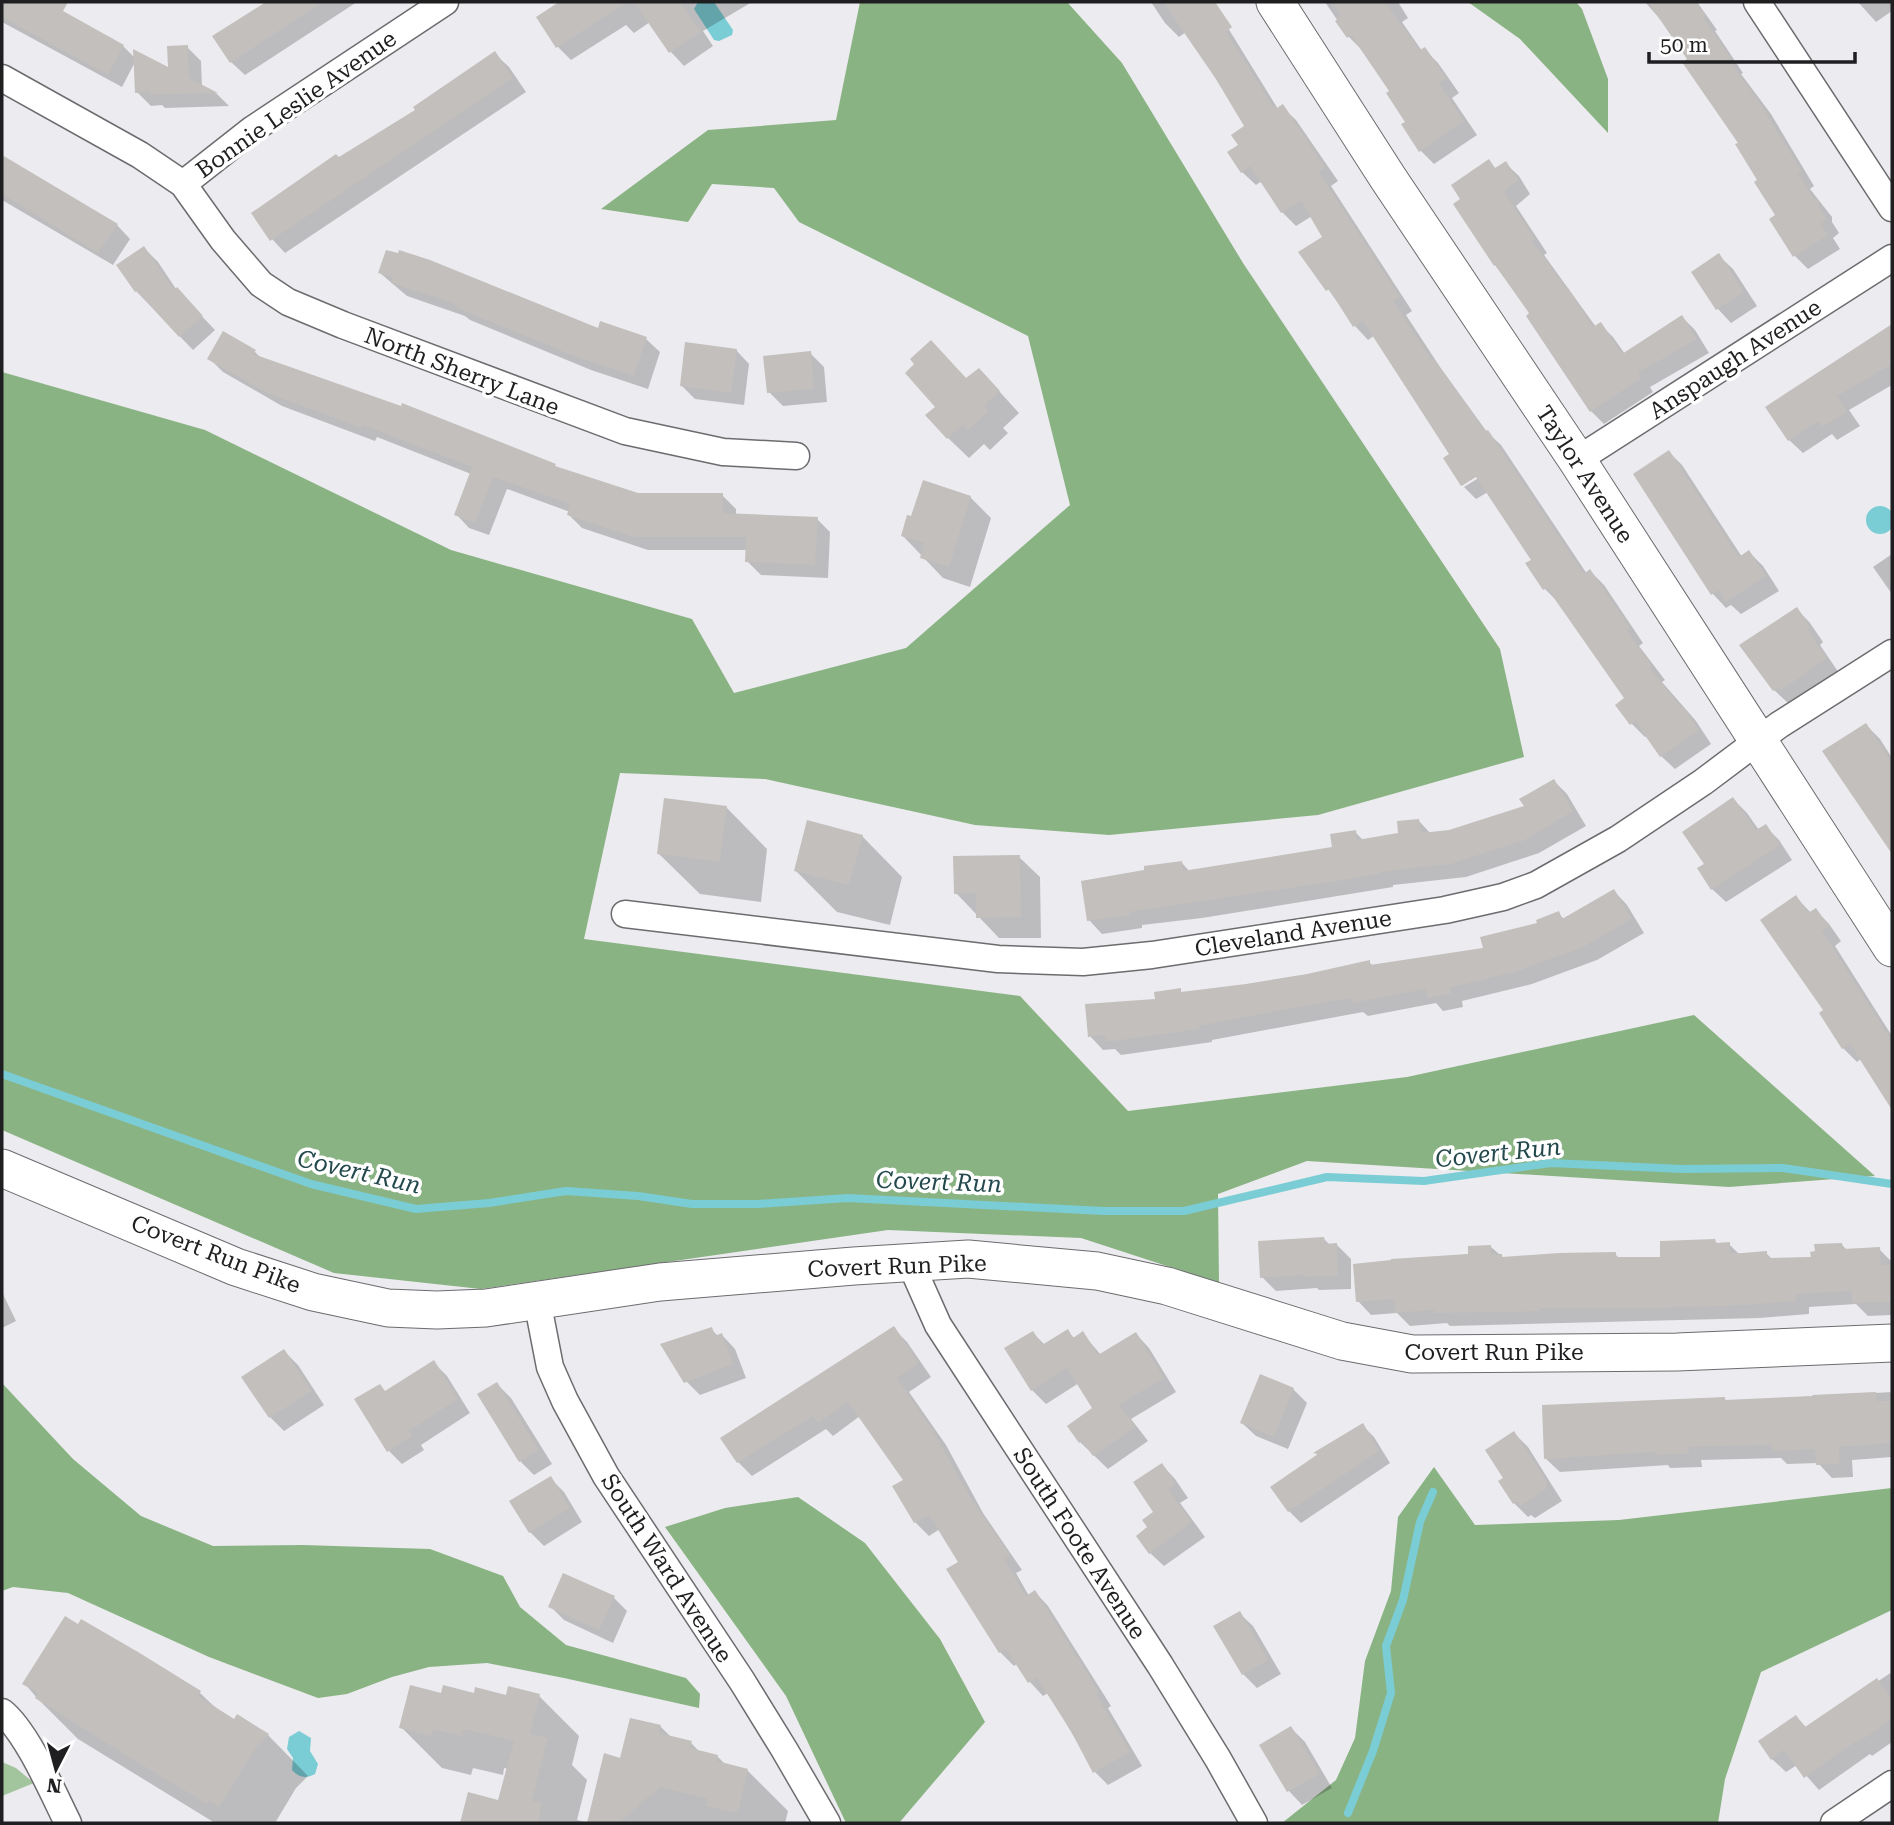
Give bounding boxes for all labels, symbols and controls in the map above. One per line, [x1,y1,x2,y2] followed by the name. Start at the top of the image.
[1649,21,1856,65] scale bar
[191,25,402,184] street label: Bonnie Leslie Avenue
[1660,33,1708,57] text: 50 m
[1644,294,1826,425] street label: Anspaugh Avenue
[361,322,563,421] street label: North Sherry Lane
[1530,401,1639,548] street label: Taylor Avenue
[1193,905,1393,962] street label: Cleveland Avenue
[1434,1132,1562,1174] water label: Covert Run
[295,1144,423,1200] water label: Covert Run
[876,1166,1002,1198] water label: Covert Run
[127,1210,304,1299] street label: Covert Run Pike
[807,1250,987,1283] street label: Covert Run Pike
[1404,1339,1584,1366] street label: Covert Run Pike
[1008,1443,1152,1644] street label: South Foote Avenue
[595,1469,738,1668] street label: South Ward Avenue
[21,1734,91,1804] north arrow
[45,1773,63,1798] text: N

